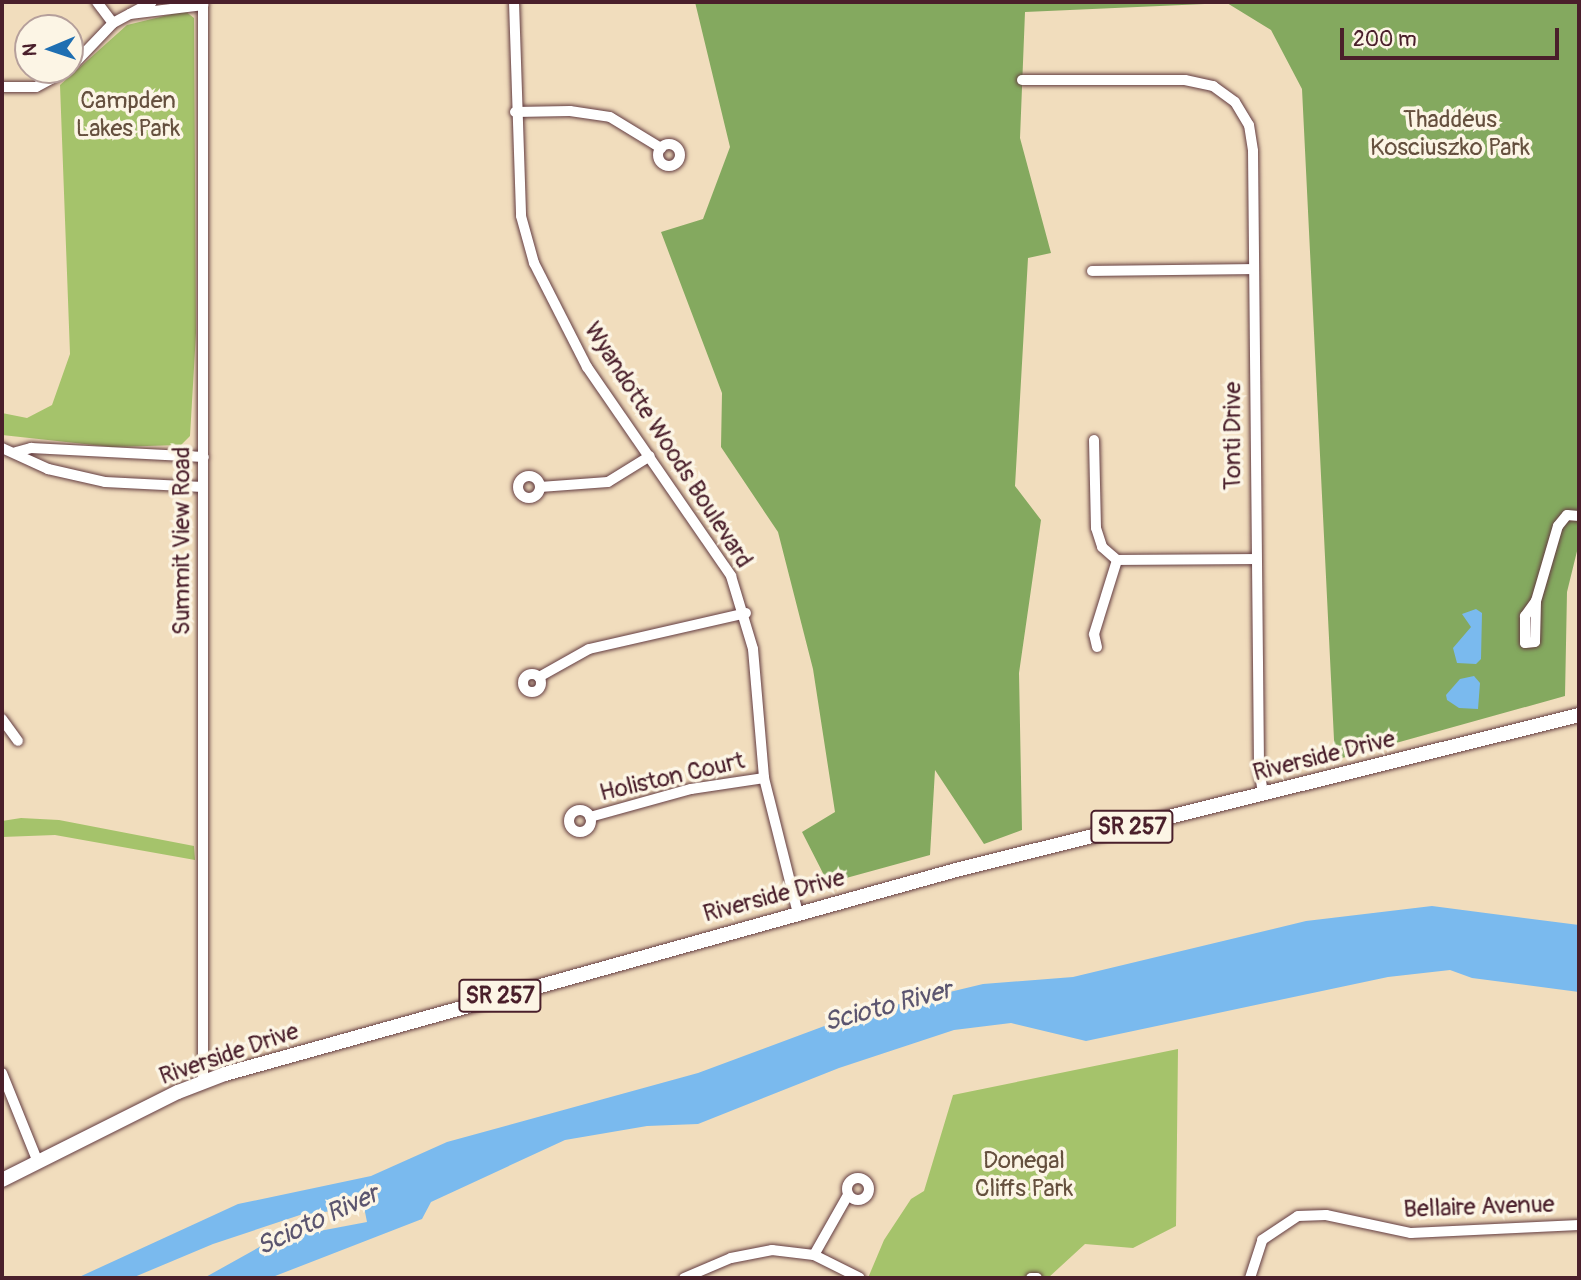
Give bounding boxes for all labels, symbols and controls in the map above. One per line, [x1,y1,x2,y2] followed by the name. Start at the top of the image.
[14,14,84,84] north arrow
[1343,14,1562,58] scale bar
[1353,26,1417,53] text: 200 m
[18,43,42,57] text: N
[76,87,180,143] park label: Campden Lakes Park
[1370,106,1530,162] park label: Thaddeus Kosciuszko Park
[578,317,758,573] street label: Wyandotte Woods Boulevard
[1219,382,1247,490] street label: Tonti Drive
[168,447,196,635] street label: Summit View Road
[1250,724,1398,788] street label: Riverside Drive
[597,746,747,808] street label: Holiston Court
[1090,807,1174,846] road number: SR 257
[700,863,848,929] street label: Riverside Drive
[821,975,955,1039] water label: Scioto River
[458,976,542,1015] road number: SR 257
[156,1017,302,1091] street label: Riverside Drive
[975,1147,1073,1203] park label: Donegal Cliffs Park
[252,1179,384,1263] water label: Scioto River
[1403,1190,1555,1224] street label: Bellaire Avenue

